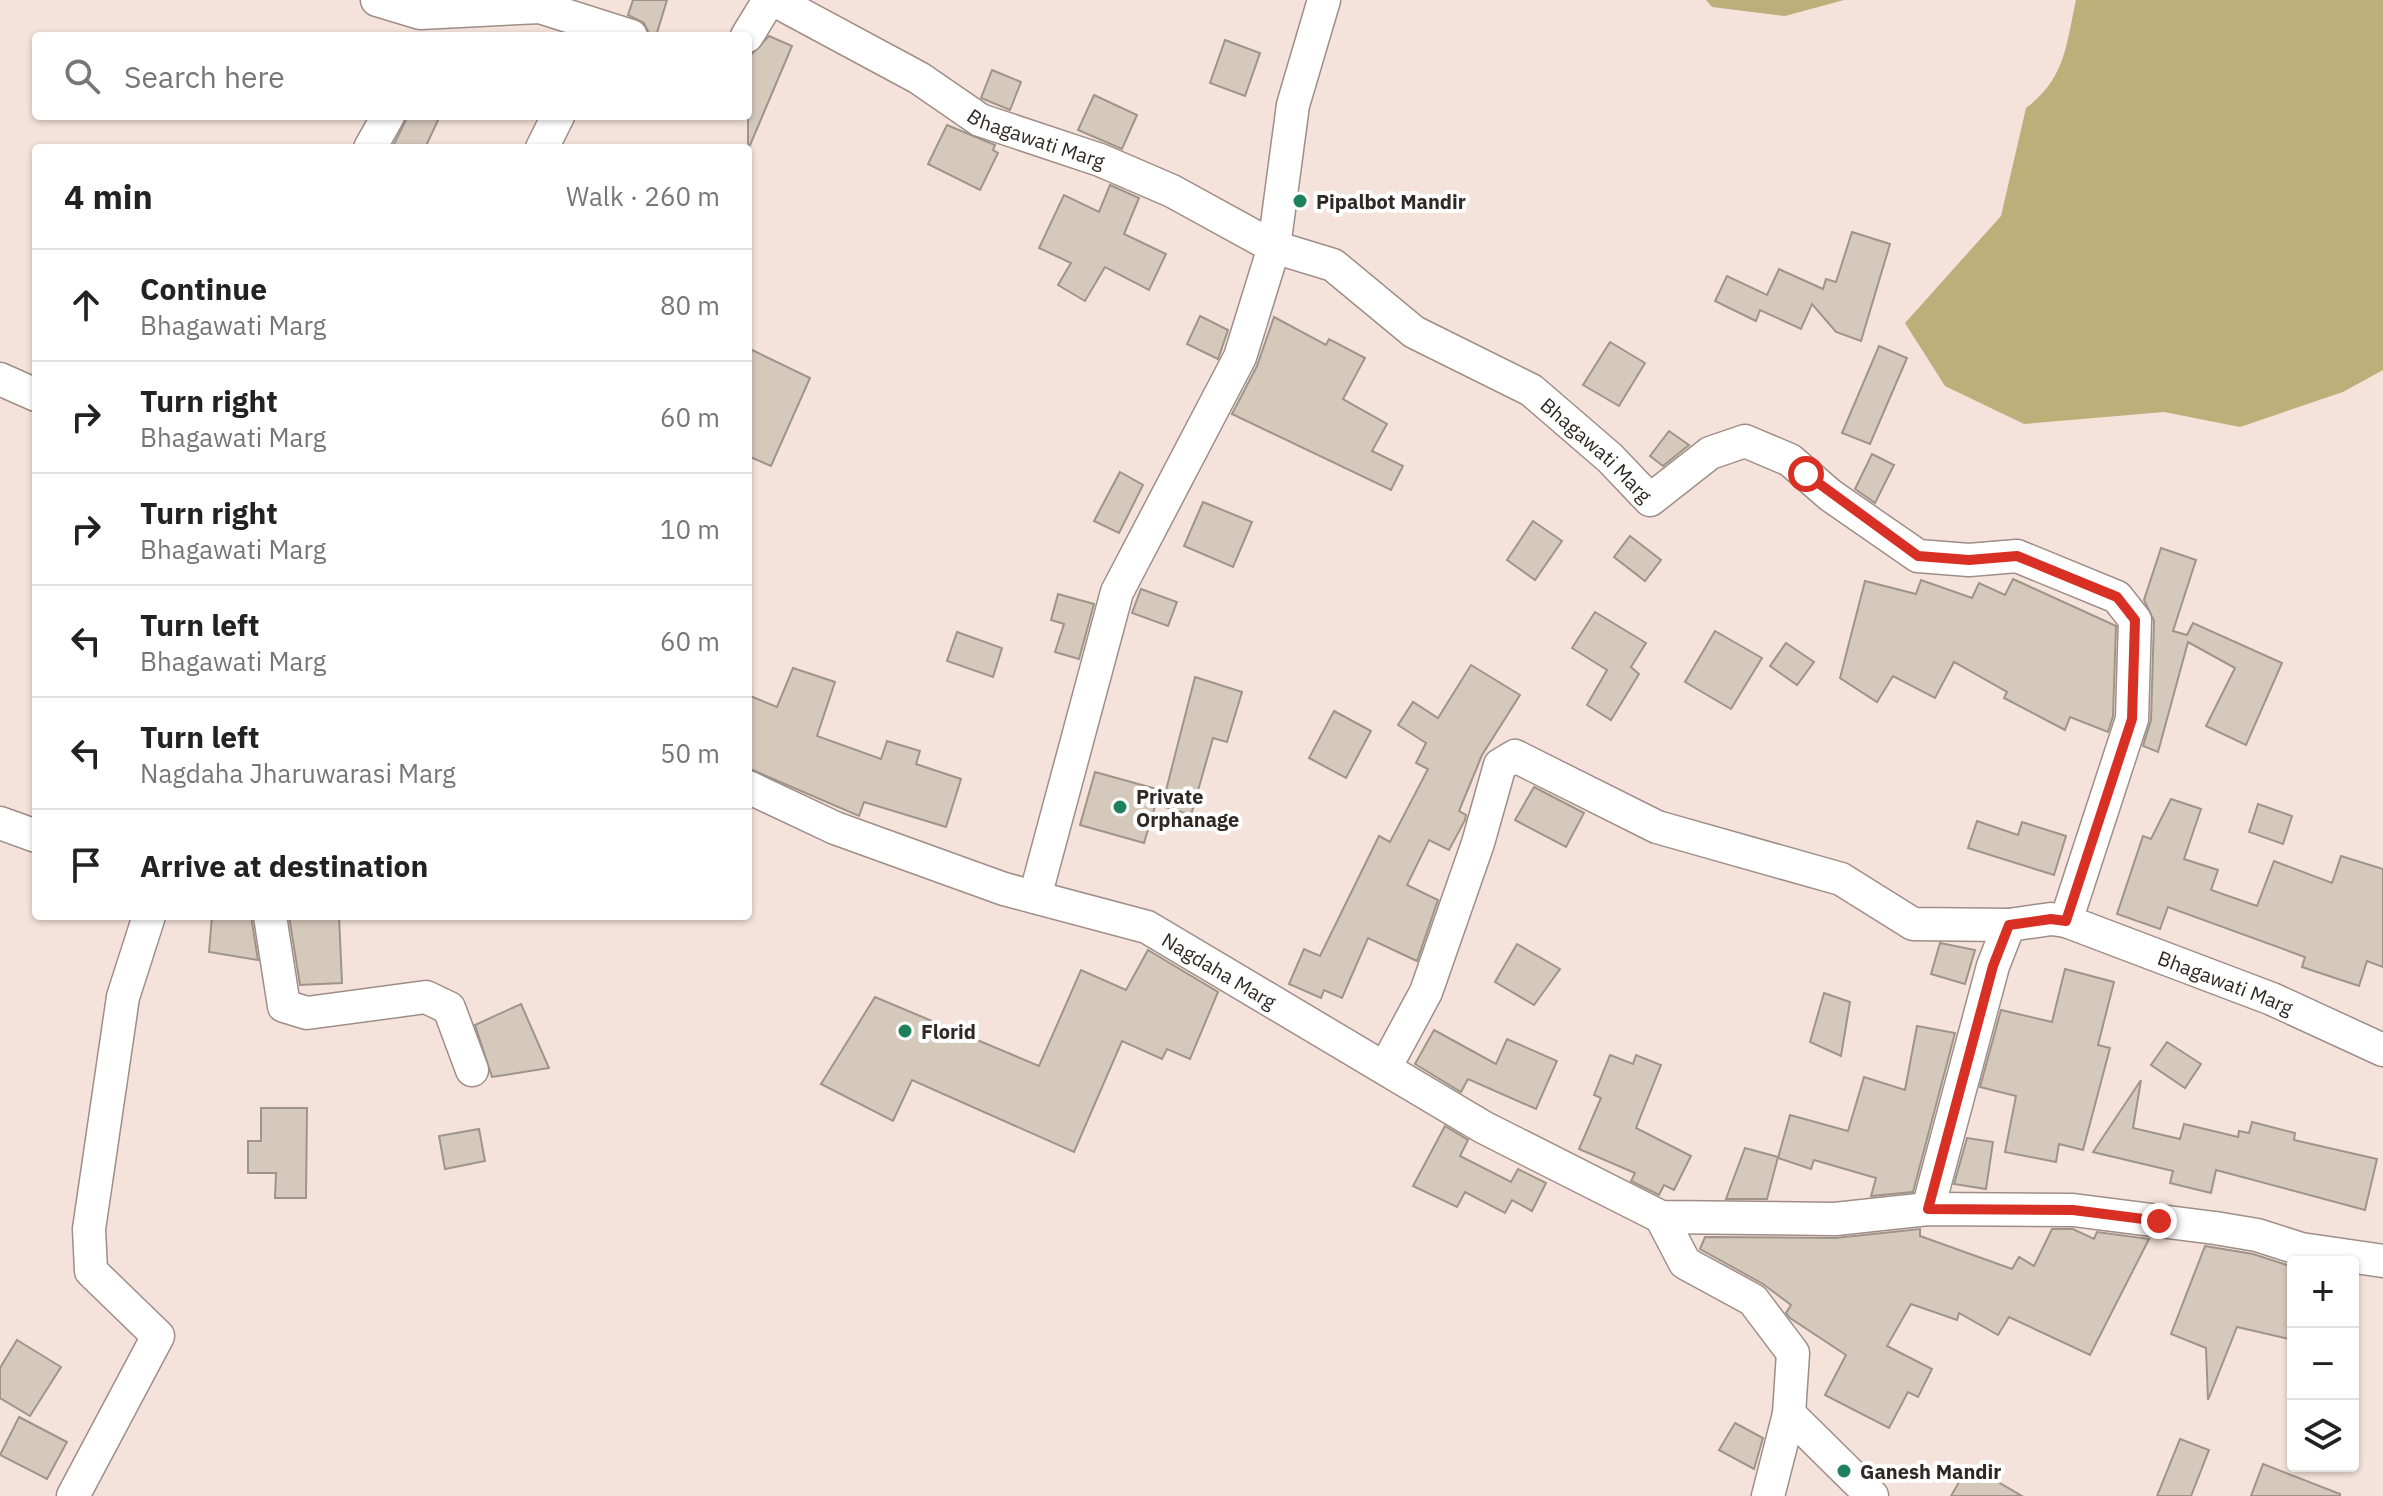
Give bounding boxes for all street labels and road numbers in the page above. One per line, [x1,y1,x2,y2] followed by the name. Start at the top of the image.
[962,102,1109,174] street label: Bhagawati Marg
[1535,391,1659,508] street label: Bhagawati Marg
[1157,926,1282,1015] street label: Nagdaha Marg
[2154,944,2298,1021] street label: Bhagawati Marg

